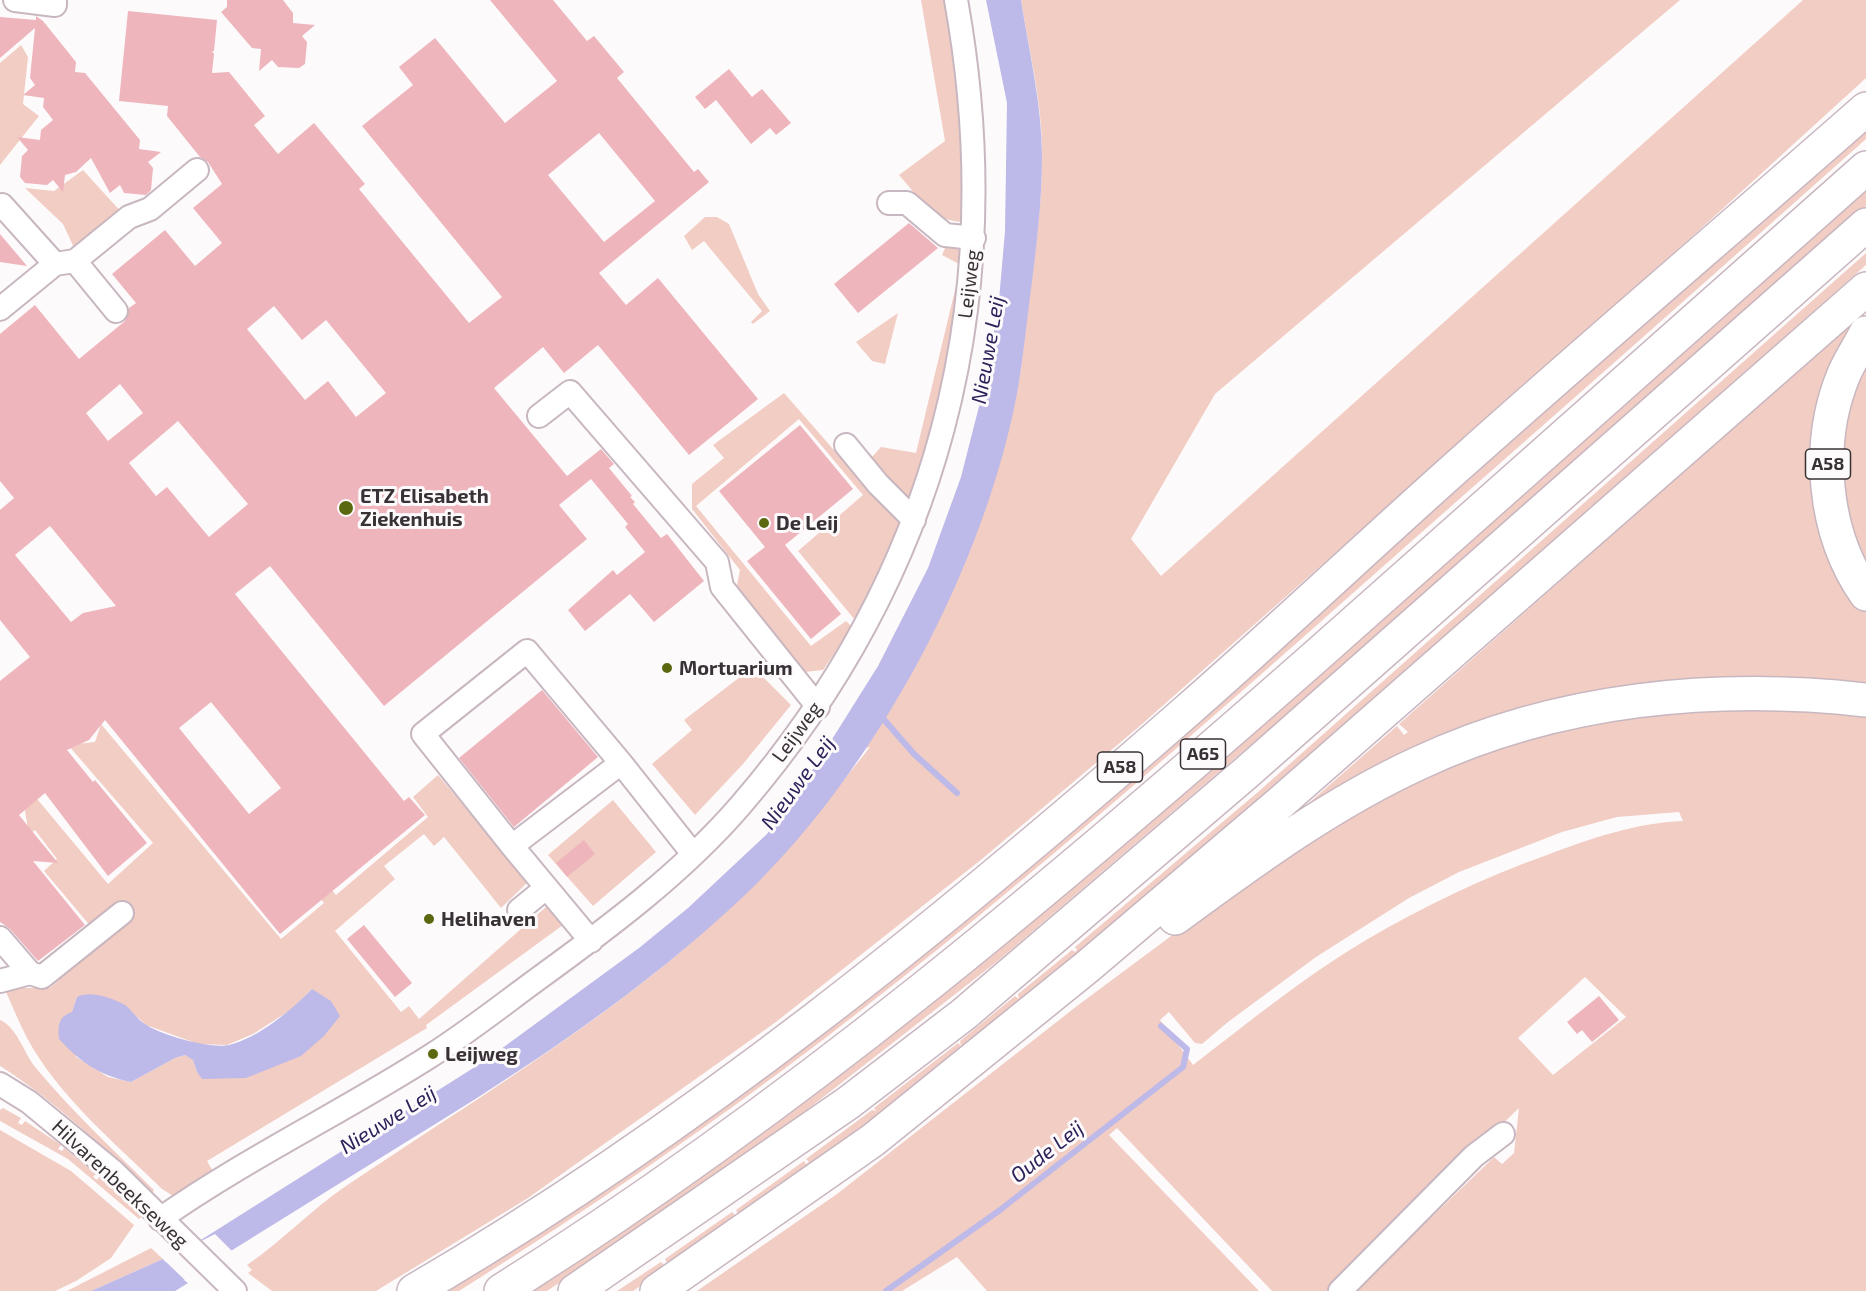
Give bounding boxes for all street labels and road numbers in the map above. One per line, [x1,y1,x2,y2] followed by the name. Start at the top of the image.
[953,248,985,320] street label: Leijweg
[1806,449,1850,479] road number: A58
[767,697,827,767] street label: Leijweg
[1180,739,1226,769] road number: A65
[1098,752,1142,782] road number: A58
[47,1115,193,1253] street label: Hilvarenbeekseweg

